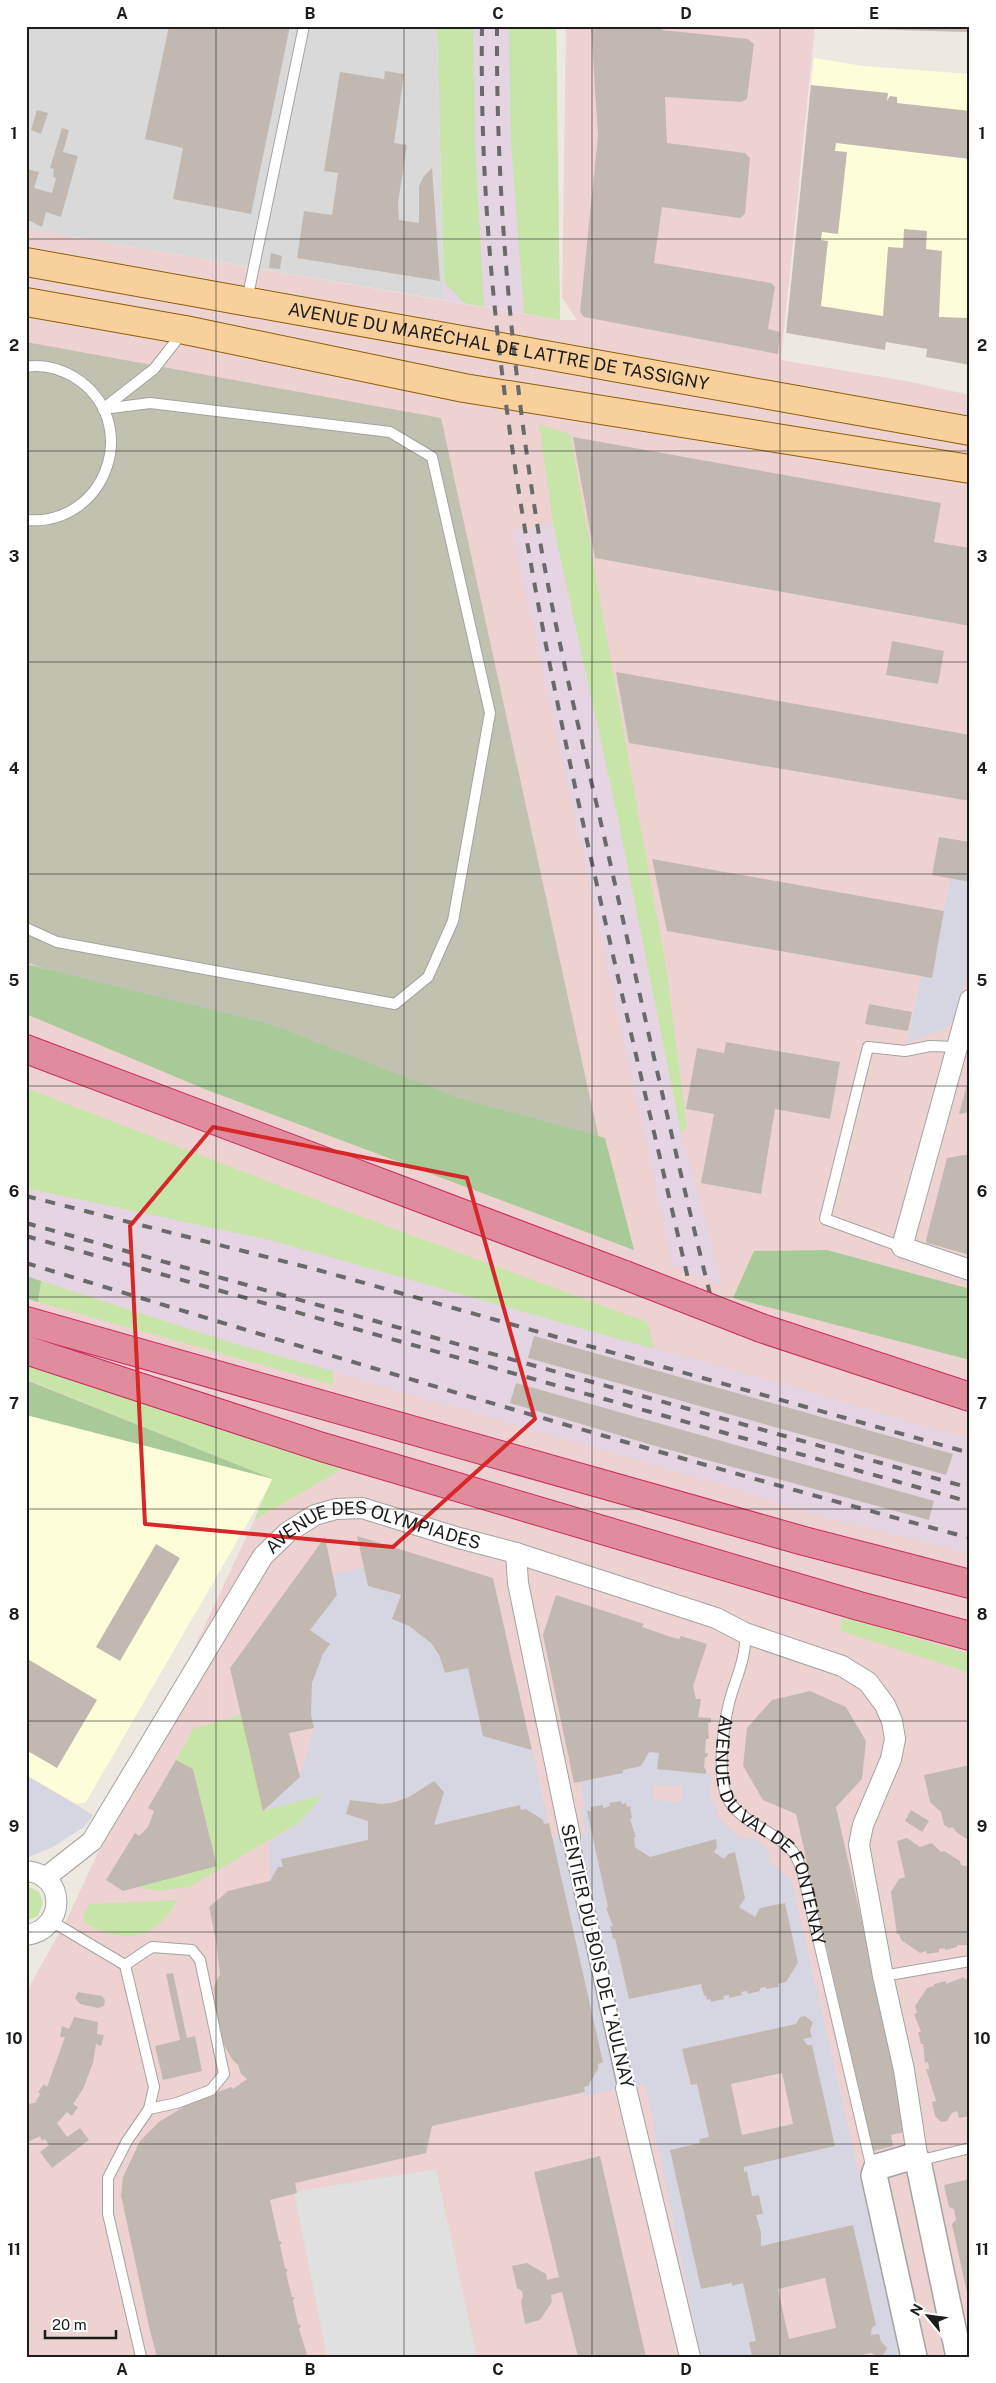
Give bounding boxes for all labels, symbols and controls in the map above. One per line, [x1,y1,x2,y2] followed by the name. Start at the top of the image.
[116,4,128,23] text: A
[305,4,316,23] text: B
[492,4,504,23] text: C
[680,4,692,23] text: D
[869,4,879,23] text: E
[11,124,17,143] text: 1
[979,124,985,143] text: 1
[286,298,711,394] street label: AVENUE DU MARÉCHAL DE LATTRE DE TASSIGNY
[9,336,19,355] text: 2
[977,336,987,355] text: 2
[9,547,19,566] text: 3
[977,547,987,566] text: 3
[9,759,20,778] text: 4
[977,759,988,778] text: 4
[9,971,20,990] text: 5
[977,971,988,990] text: 5
[9,1182,19,1201] text: 6
[977,1182,987,1201] text: 6
[9,1394,19,1413] text: 7
[977,1394,987,1413] text: 7
[261,1497,483,1558] text: AVENUE DES OLYMPIADES
[261,1534,491,1568] street label: AVENUE DES OLYMPIADES
[9,1605,20,1624] text: 8
[977,1605,988,1624] text: 8
[712,1714,830,1947] street label: AVENUE DU VAL DE FONTENAY
[9,1817,19,1836] text: 9
[977,1817,987,1836] text: 9
[557,1822,638,2090] street label: SENTIER DU BOIS DE L'AULNAY
[5,2029,23,2048] text: 10
[973,2029,991,2048] text: 10
[7,2240,21,2259] text: 11
[975,2240,989,2259] text: 11
[904,2290,954,2340] north arrow
[907,2301,926,2318] text: N
[45,2308,116,2340] scale bar
[52,2316,87,2333] text: 20 m
[116,2360,128,2379] text: A
[305,2360,316,2379] text: B
[492,2360,504,2379] text: C
[680,2360,692,2379] text: D
[869,2360,879,2379] text: E

